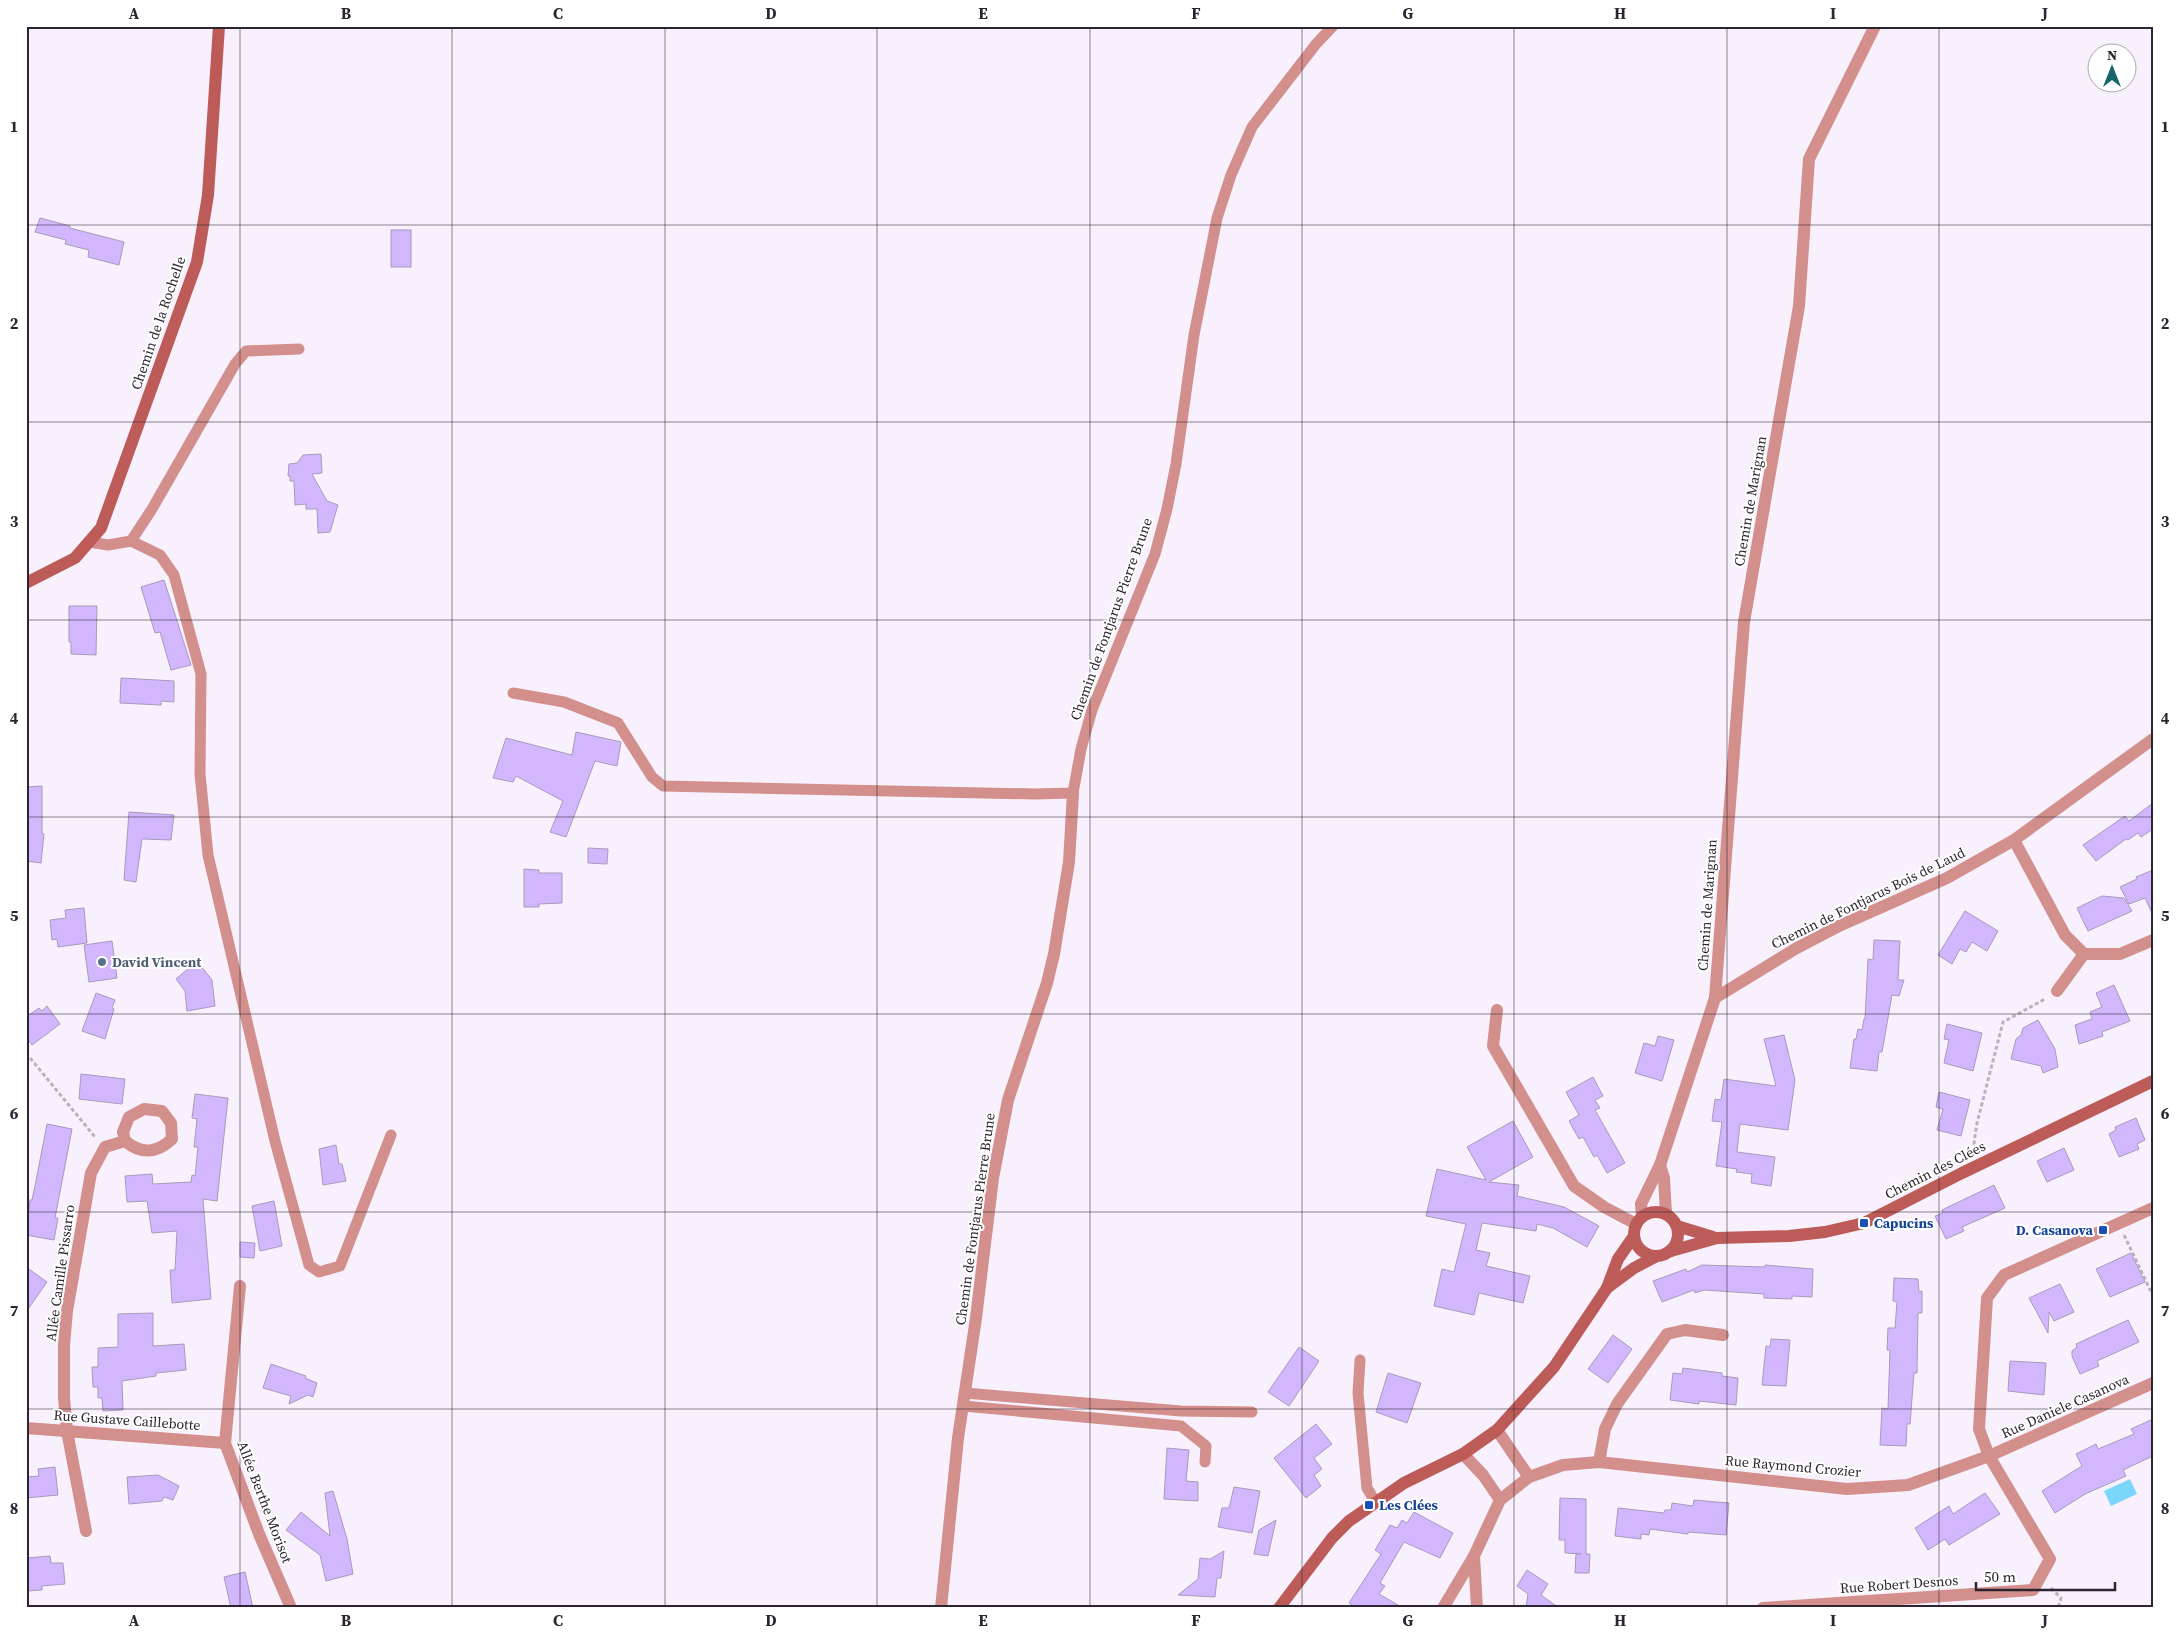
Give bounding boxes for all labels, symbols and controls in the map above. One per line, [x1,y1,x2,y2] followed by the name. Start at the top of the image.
[129,2,140,24] text: A
[341,2,352,24] text: B
[553,2,563,24] text: C
[765,2,777,24] text: D
[978,2,988,24] text: E
[1191,2,1201,24] text: F
[1403,2,1414,24] text: G
[1614,2,1626,24] text: H
[1830,2,1836,24] text: I
[2041,2,2048,24] text: J
[2086,42,2136,92] north arrow
[2107,45,2117,65] text: N
[10,115,18,137] text: 1
[2161,115,2169,137] text: 1
[126,254,190,392] street label: Chemin de la Rochelle
[10,312,19,334] text: 2
[2161,312,2170,334] text: 2
[1729,434,1771,568] street label: Chemin de Marignan
[10,510,19,532] text: 3
[2161,510,2170,532] text: 3
[1065,515,1157,723] street label: Chemin de Fontjarus Pierre Brune
[10,707,19,729] text: 4
[2161,707,2170,729] text: 4
[1692,838,1722,972] street label: Chemin de Marignan
[1768,842,1968,954] street label: Chemin de Fontjarus Bois de Laud
[10,904,19,926] text: 5
[2161,904,2170,926] text: 5
[112,952,202,972] place label: David Vincent
[96,956,108,968] marker: David Vincent
[10,1102,19,1124] text: 6
[2161,1102,2170,1124] text: 6
[950,1112,1000,1326] street label: Chemin de Fontjarus Pierre Brune
[1881,1136,1989,1204] street label: Chemin des Clées
[41,1203,80,1343] street label: Allée Camille Pissarro
[1874,1213,1934,1233] place label: Capucins
[1858,1217,1870,1229] marker: Capucins
[2016,1220,2094,1240] place label: D. Casanova
[2097,1224,2109,1236] marker: D. Casanova
[10,1299,19,1321] text: 7
[2161,1299,2170,1321] text: 7
[1998,1368,2133,1443] street label: Rue Daniele Casanova
[53,1405,201,1435] street label: Rue Gustave Caillebotte
[233,1438,298,1566] street label: Allée Berthe Morisot
[1724,1450,1862,1482] street label: Rue Raymond Crozier
[1379,1495,1439,1515] place label: Les Clées
[10,1497,18,1519] text: 8
[2161,1497,2169,1519] text: 8
[1363,1499,1375,1511] marker: Les Clées
[1976,1559,2115,1591] scale bar
[1984,1566,2016,1587] text: 50 m
[1839,1570,1959,1598] street label: Rue Robert Desnos
[129,1609,140,1631] text: A
[341,1609,352,1631] text: B
[553,1609,563,1631] text: C
[765,1609,777,1631] text: D
[978,1609,988,1631] text: E
[1191,1609,1201,1631] text: F
[1403,1609,1414,1631] text: G
[1614,1609,1626,1631] text: H
[1830,1609,1836,1631] text: I
[2041,1609,2048,1631] text: J

